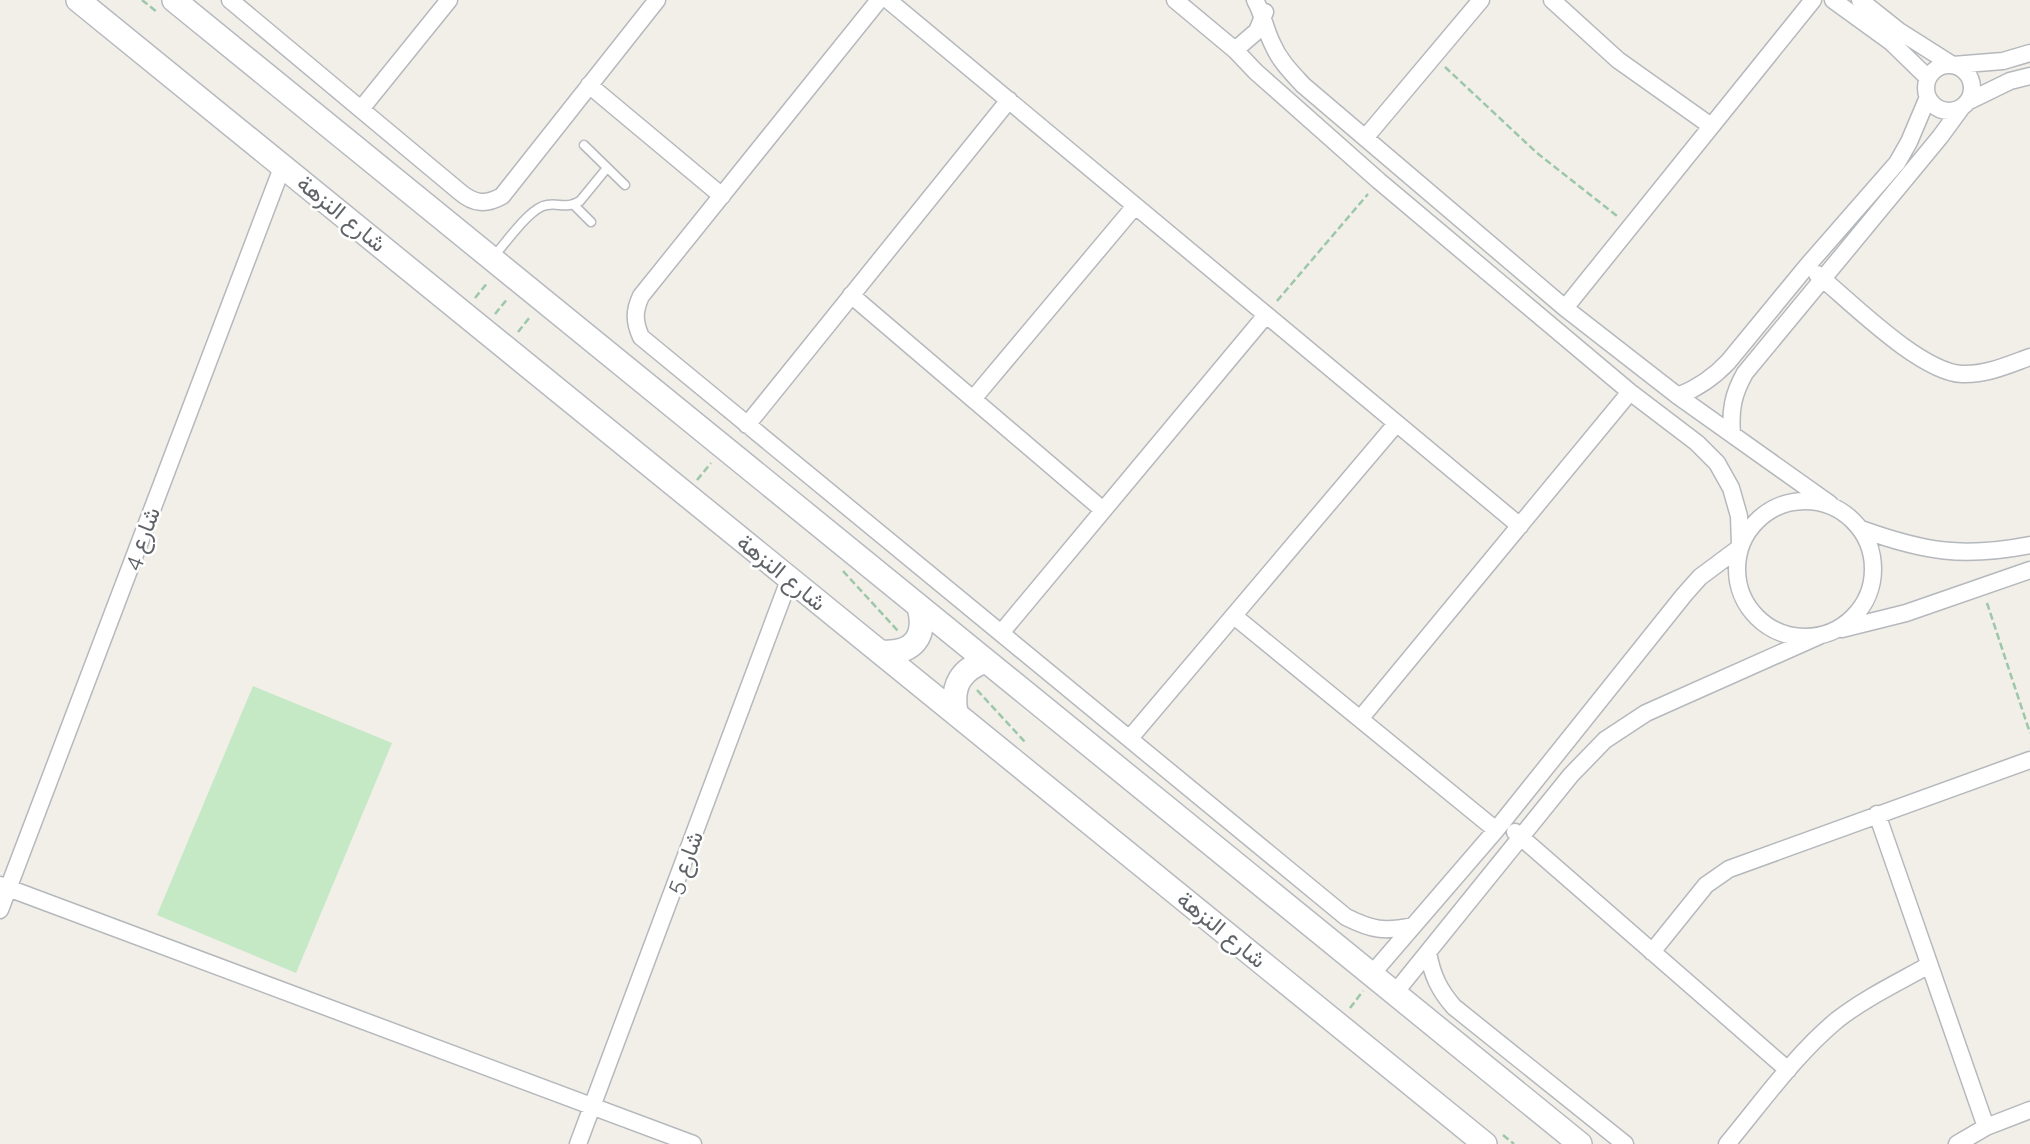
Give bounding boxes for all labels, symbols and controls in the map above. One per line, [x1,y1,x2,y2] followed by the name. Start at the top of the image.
[290,169,392,259] street label: شارع النزهة
[117,503,168,574] street label: شارع 4
[730,528,832,618] street label: شارع النزهة
[660,827,711,898] street label: شارع 5
[1170,885,1272,975] street label: شارع النزهة

